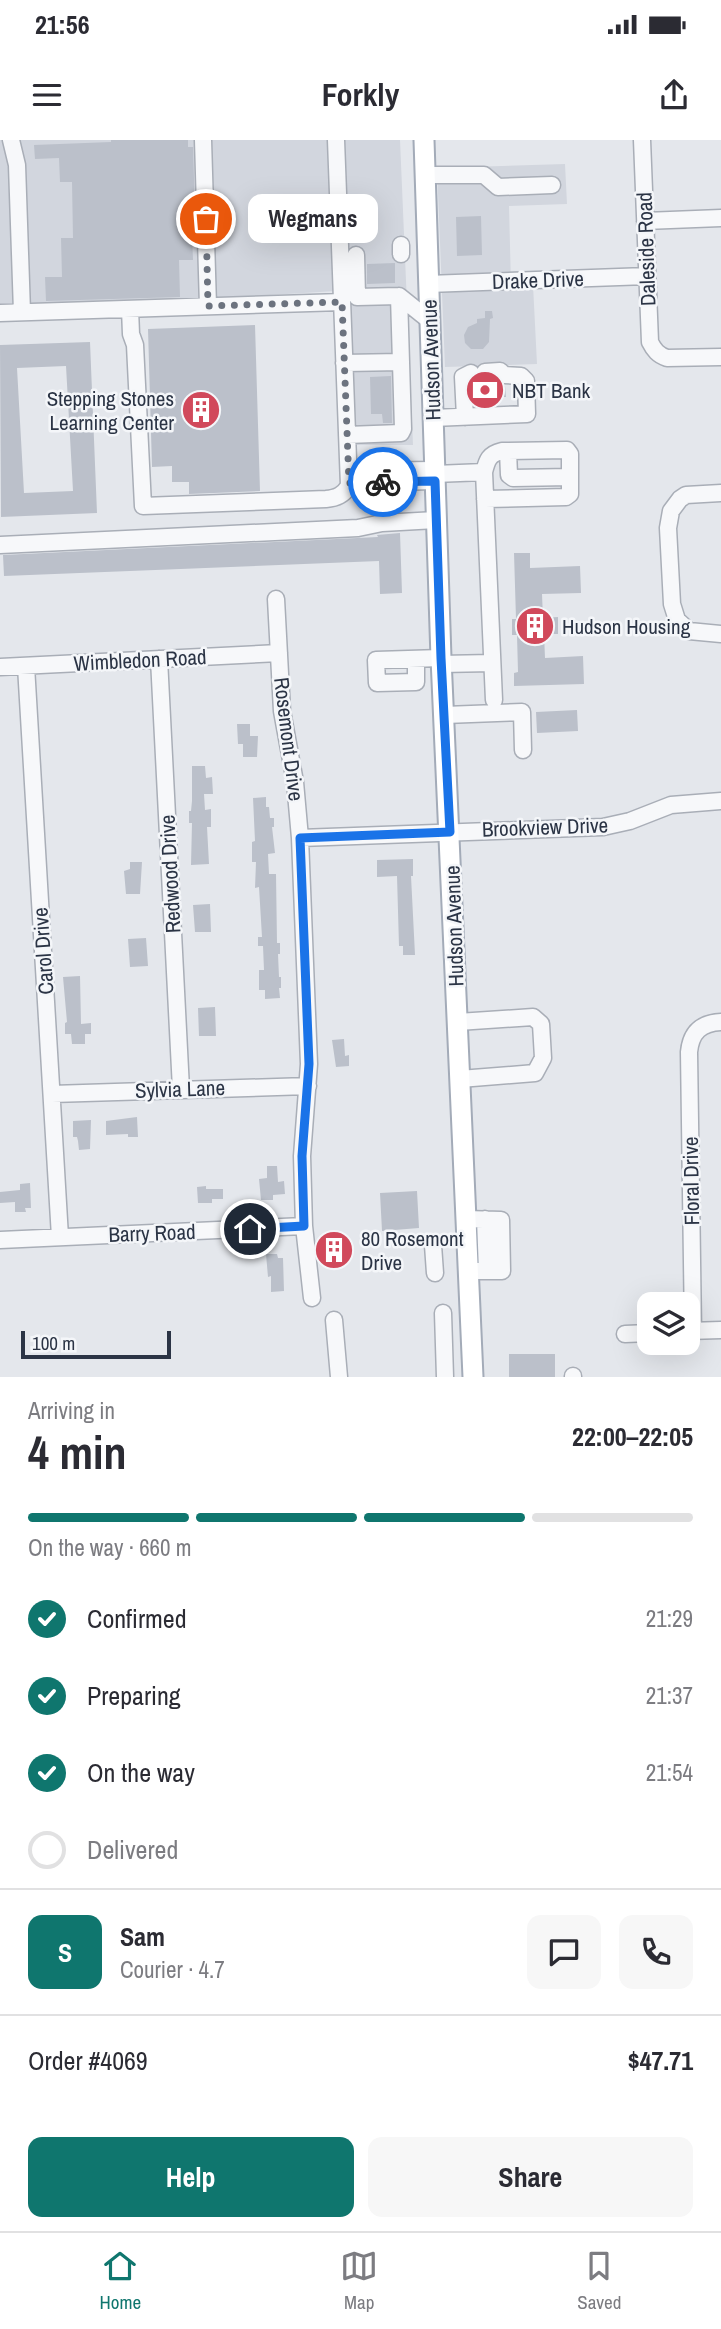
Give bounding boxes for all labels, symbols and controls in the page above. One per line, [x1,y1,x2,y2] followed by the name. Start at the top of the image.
[35,7,90,42] text: 21:56
[322,73,399,116] text: Forkly
[28,76,66,114] icon: menu
[655,76,693,114] icon: share
[176,189,236,249] pin
[630,192,662,306] street label: Daleside Road
[248,195,378,244] callout: Wegmans
[187,200,225,238] icon: bag
[269,203,357,234] text: Wegmans
[492,264,584,296] street label: Drake Drive
[414,299,448,421] street label: Hudson Avenue
[464,369,506,411] bank icon: NBT Bank
[512,376,591,405] place label: NBT Bank
[47,384,174,437] place label: Stepping Stones Learning Center
[180,389,222,431] building icon: Stepping Stones Learning Center
[348,447,418,517] courier
[364,463,402,501] icon: bike
[514,605,556,647] building icon: Hudson Housing
[562,612,691,641] place label: Hudson Housing
[73,642,207,678] street label: Wimbledon Road
[267,675,311,803] street label: Rosemont Drive
[481,810,609,844] street label: Brookview Drive
[152,814,188,934] street label: Redwood Drive
[437,865,471,987] street label: Hudson Avenue
[25,907,61,995] street label: Carol Drive
[135,1073,225,1105] street label: Sylvia Lane
[676,1136,706,1226] street label: Floral Drive
[220,1199,280,1259] pin
[231,1210,269,1248] icon: home
[108,1217,196,1249] street label: Barry Road
[361,1224,464,1277] place label: 80 Rosemont Drive
[313,1229,355,1271] building icon: 80 Rosemont Drive
[637,1292,700,1355] map controls
[637,1292,700,1355] button: layers
[21,1328,172,1360] scale bar
[32,1330,75,1356] text: 100 m
[28,1395,115,1426] text: Arriving in
[572,1419,693,1454] text: 22:00–22:05
[28,1421,127,1483] text: 4 min
[28,1532,192,1563] text: On the way · 660 m
[28,1600,66,1638] icon: check
[87,1601,187,1636] text: Confirmed
[646,1603,693,1634] text: 21:29
[28,1677,66,1715] icon: check
[87,1678,181,1713] text: Preparing
[646,1680,693,1711] text: 21:37
[28,1754,66,1792] icon: check
[87,1755,195,1790] text: On the way
[646,1757,693,1788] text: 21:54
[87,1832,178,1867] text: Delivered
[527,1915,601,1989] button: chat
[619,1915,693,1989] button: phone
[120,1919,165,1954] text: Sam
[58,1935,72,1970] text: S
[120,1954,225,1985] text: Courier · 4.7
[28,2043,148,2078] text: Order #4069
[628,2043,693,2078] text: $47.71
[28,2137,354,2217] button: Help
[368,2137,693,2217] button: Share
[100,2247,141,2315] tab: Home
[340,2247,378,2315] tab: Map
[577,2247,621,2315] tab: Saved

